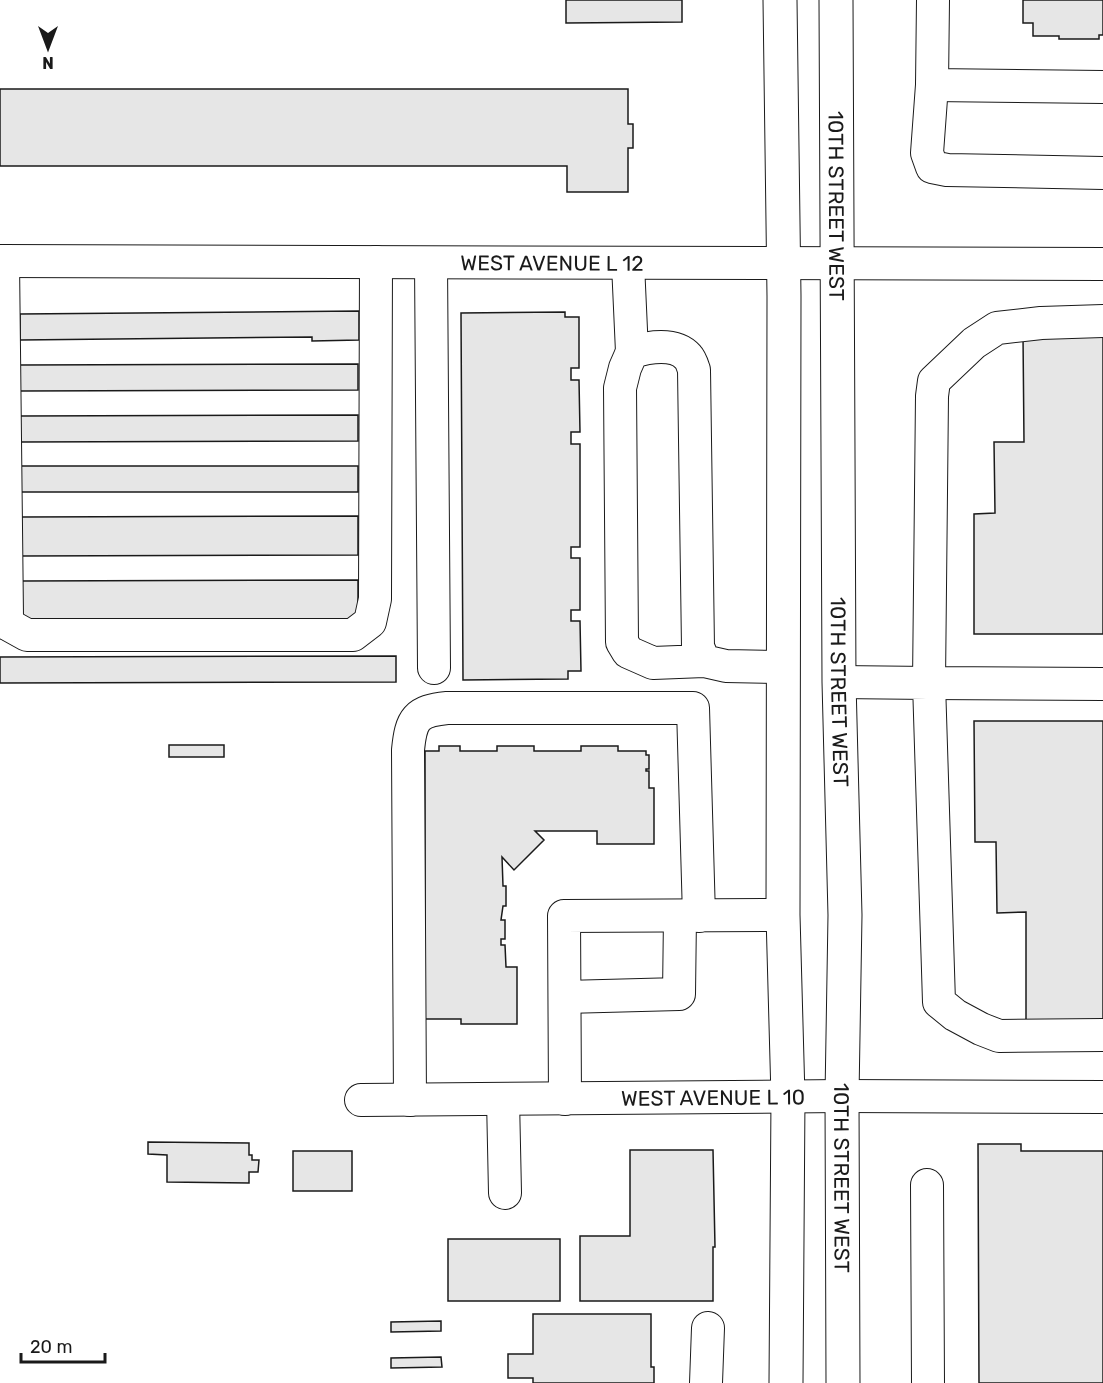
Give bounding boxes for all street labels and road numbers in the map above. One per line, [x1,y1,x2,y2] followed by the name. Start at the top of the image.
[824,111,850,301] street label: 10TH STREET WEST
[460,250,644,275] street label: WEST AVENUE L 12
[826,597,854,787] street label: 10TH STREET WEST
[829,1083,855,1273] street label: 10TH STREET WEST
[621,1084,805,1110] street label: WEST AVENUE L 10

